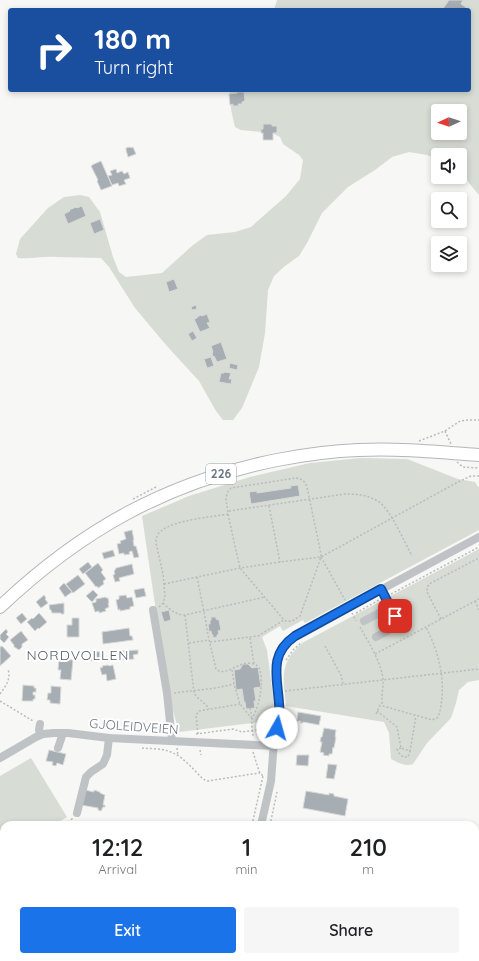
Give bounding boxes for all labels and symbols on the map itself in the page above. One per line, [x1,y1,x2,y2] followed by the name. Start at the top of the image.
[431,104,467,140] north arrow
[206,464,236,484] road number: 226
[378,599,412,633] pin
[26,646,130,664] district label: NORDVOLLEN
[256,707,298,749] position arrow
[89,715,179,737] street label: GJOLEIDVEIEN

